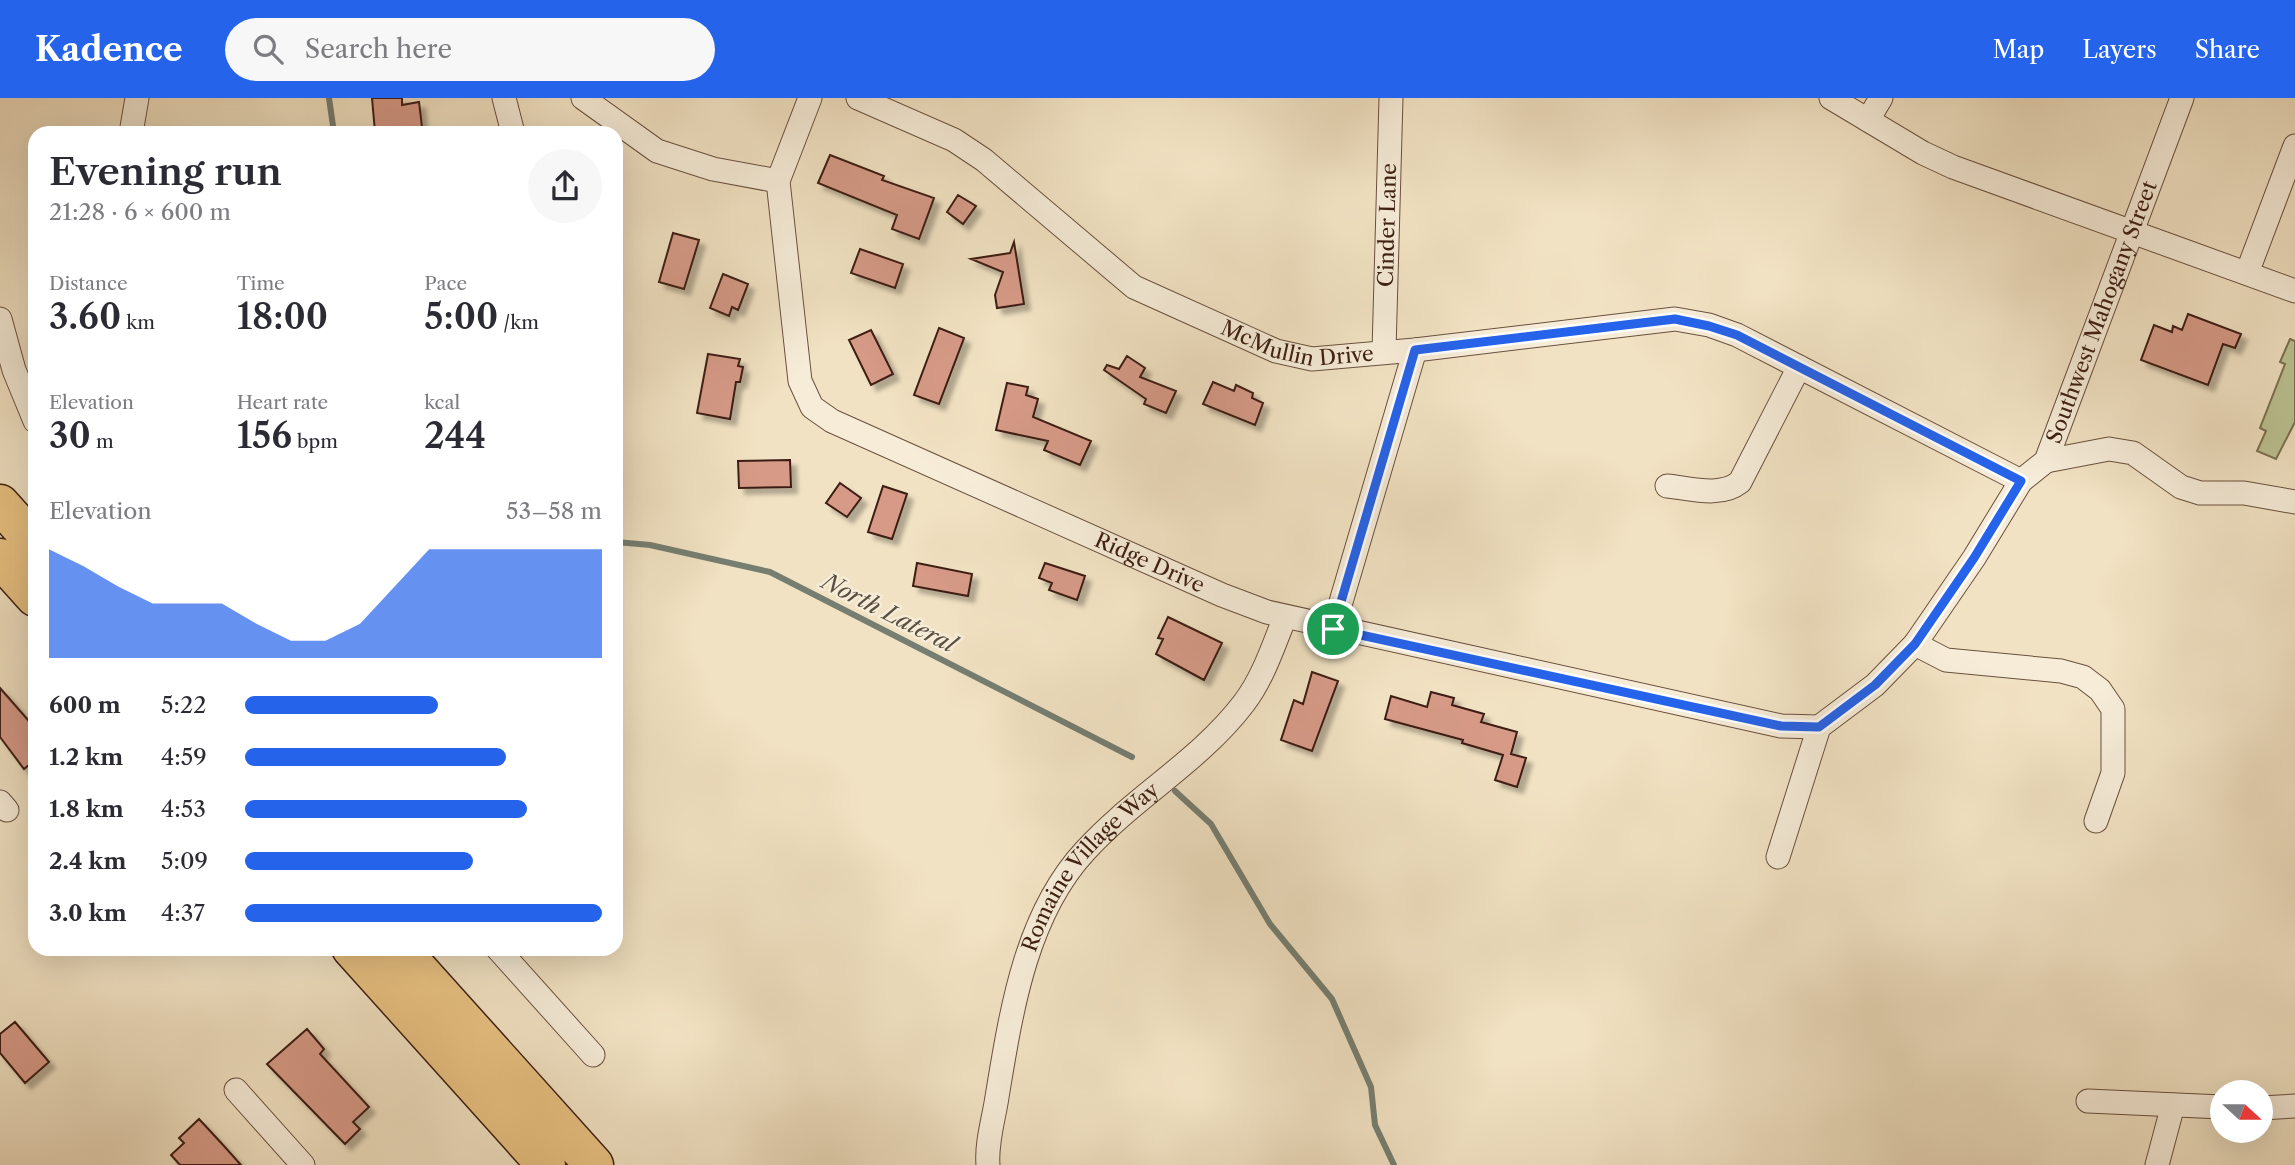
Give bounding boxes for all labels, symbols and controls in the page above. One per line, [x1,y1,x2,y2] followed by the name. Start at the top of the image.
[225,18,715,81] search box
[35,29,183,70] text: Kadence
[249,30,287,68] icon: search
[305,33,452,65] text: Search here
[1993,35,2044,64] text: Map
[2082,35,2157,64] text: Layers
[2195,35,2260,64] text: Share
[49,148,282,195] text: Evening run
[528,149,602,223] button: share
[1373,163,1401,287] street label: Cinder Lane
[2041,177,2162,447] street label: Southwest Mahogany Street
[49,198,231,226] text: 21:28 · 6 × 600 m
[49,272,128,295] text: Distance
[237,272,285,295] text: Time
[424,272,467,295] text: Pace
[49,295,121,338] text: 3.60
[237,295,328,338] text: 18:00
[424,295,498,338] text: 5:00
[121,311,155,334] text: km
[498,311,539,334] text: /km
[1217,315,1375,371] street label: McMullin Drive
[49,391,134,414] text: Elevation
[237,391,328,414] text: Heart rate
[424,391,460,414] text: kcal
[49,414,91,457] text: 30
[237,414,292,457] text: 156
[424,414,486,457] text: 244
[91,430,114,453] text: m
[292,430,338,453] text: bpm
[49,497,152,525] text: Elevation
[506,497,602,525] text: 53–58 m
[1091,527,1209,598] street label: Ridge Drive
[815,566,963,660] water label: North Lateral
[1303,599,1363,659] pin
[1314,610,1352,648] icon: arrive
[49,691,121,719] text: 600 m
[161,691,206,719] text: 5:22
[49,743,123,771] text: 1.2 km
[161,743,207,771] text: 4:59
[1017,777,1164,955] street label: Romaine Village Way
[49,795,124,823] text: 1.8 km
[161,795,206,823] text: 4:53
[49,847,126,875] text: 2.4 km
[161,847,208,875] text: 5:09
[49,899,127,927] text: 3.0 km
[161,899,205,927] text: 4:37
[2210,1080,2273,1143] north arrow
[2210,1080,2273,1143] map controls

